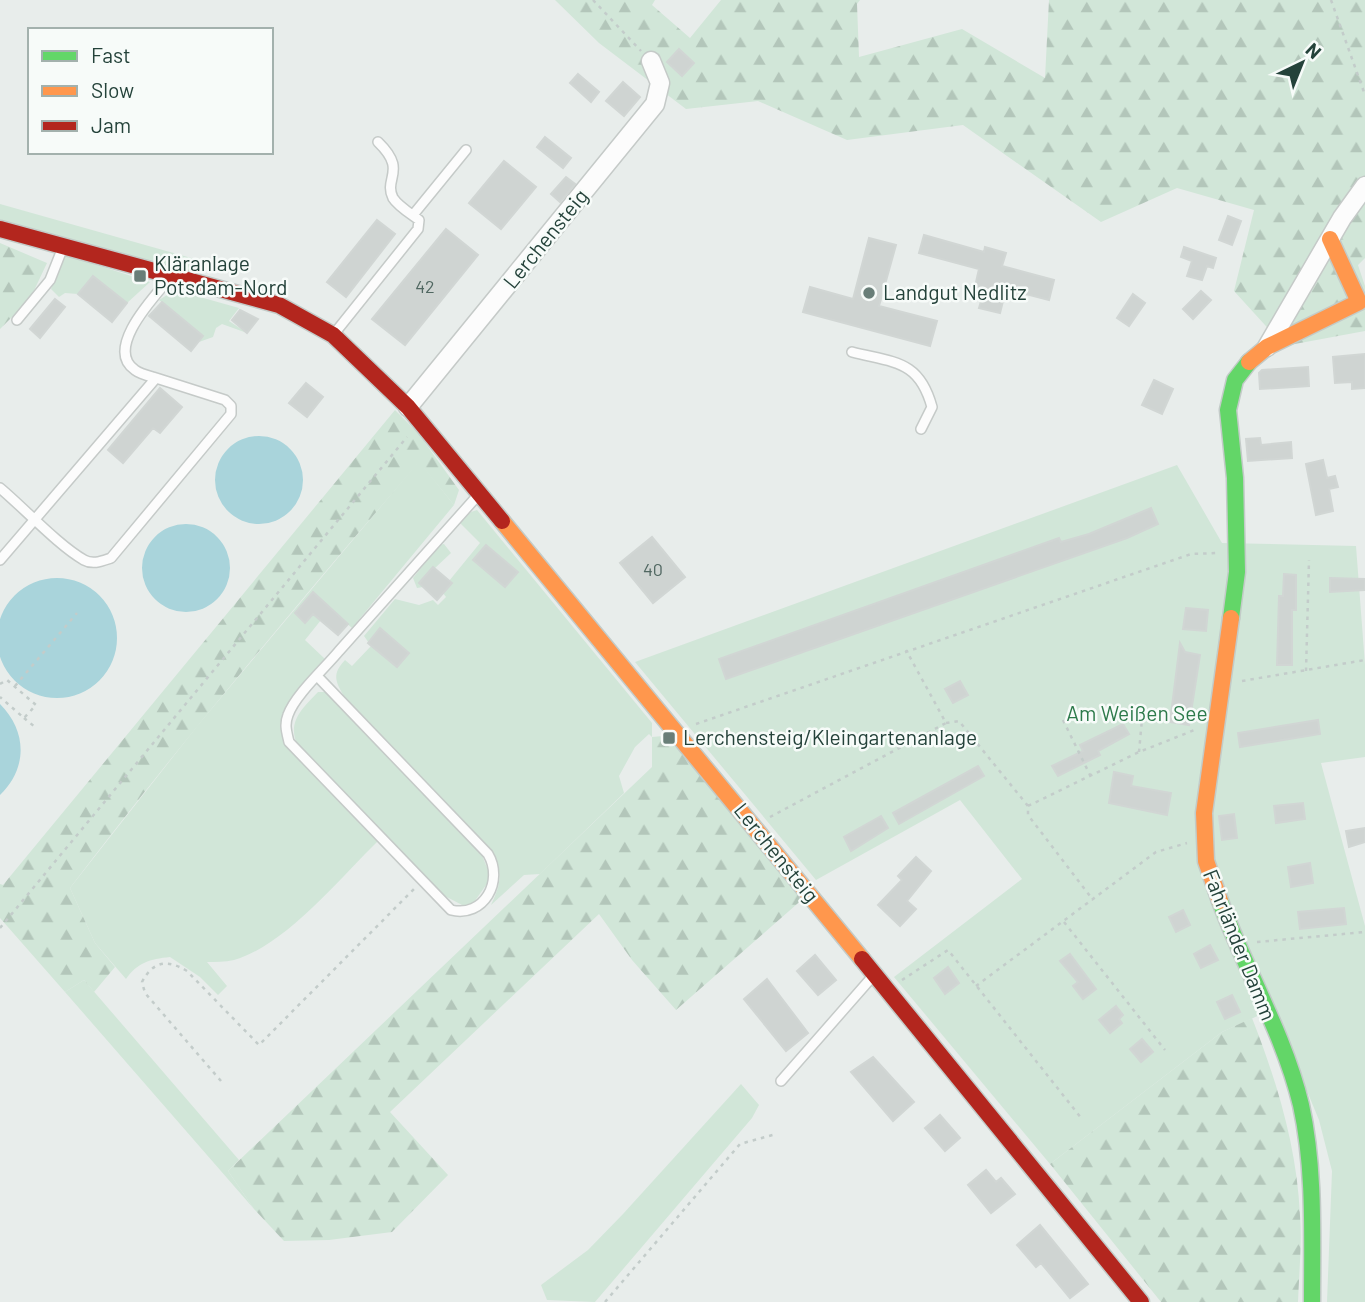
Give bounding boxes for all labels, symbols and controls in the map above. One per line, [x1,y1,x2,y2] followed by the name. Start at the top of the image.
[28,28,273,154] legend
[1267,28,1337,98] north arrow
[1301,37,1326,63] text: N
[91,42,131,67] text: Fast
[91,77,134,102] text: Slow
[91,112,131,137] text: Jam
[497,183,592,293] street label: Lerchensteig
[154,250,287,299] place label: Kläranlage Potsdam-Nord
[132,268,148,284] marker: Kläranlage Potsdam-Nord
[415,275,435,297] house number: 42
[883,279,1027,304] place label: Landgut Nedlitz
[861,285,877,301] marker: Landgut Nedlitz
[643,558,663,580] house number: 40
[1066,700,1208,725] park label: Am Weißen See
[683,724,977,749] place label: Lerchensteig/Kleingartenanlage
[661,730,677,746] marker: Lerchensteig/Kleingartenanlage
[730,797,825,907] street label: Lerchensteig
[1199,865,1282,1024] street label: Fahrländer Damm

